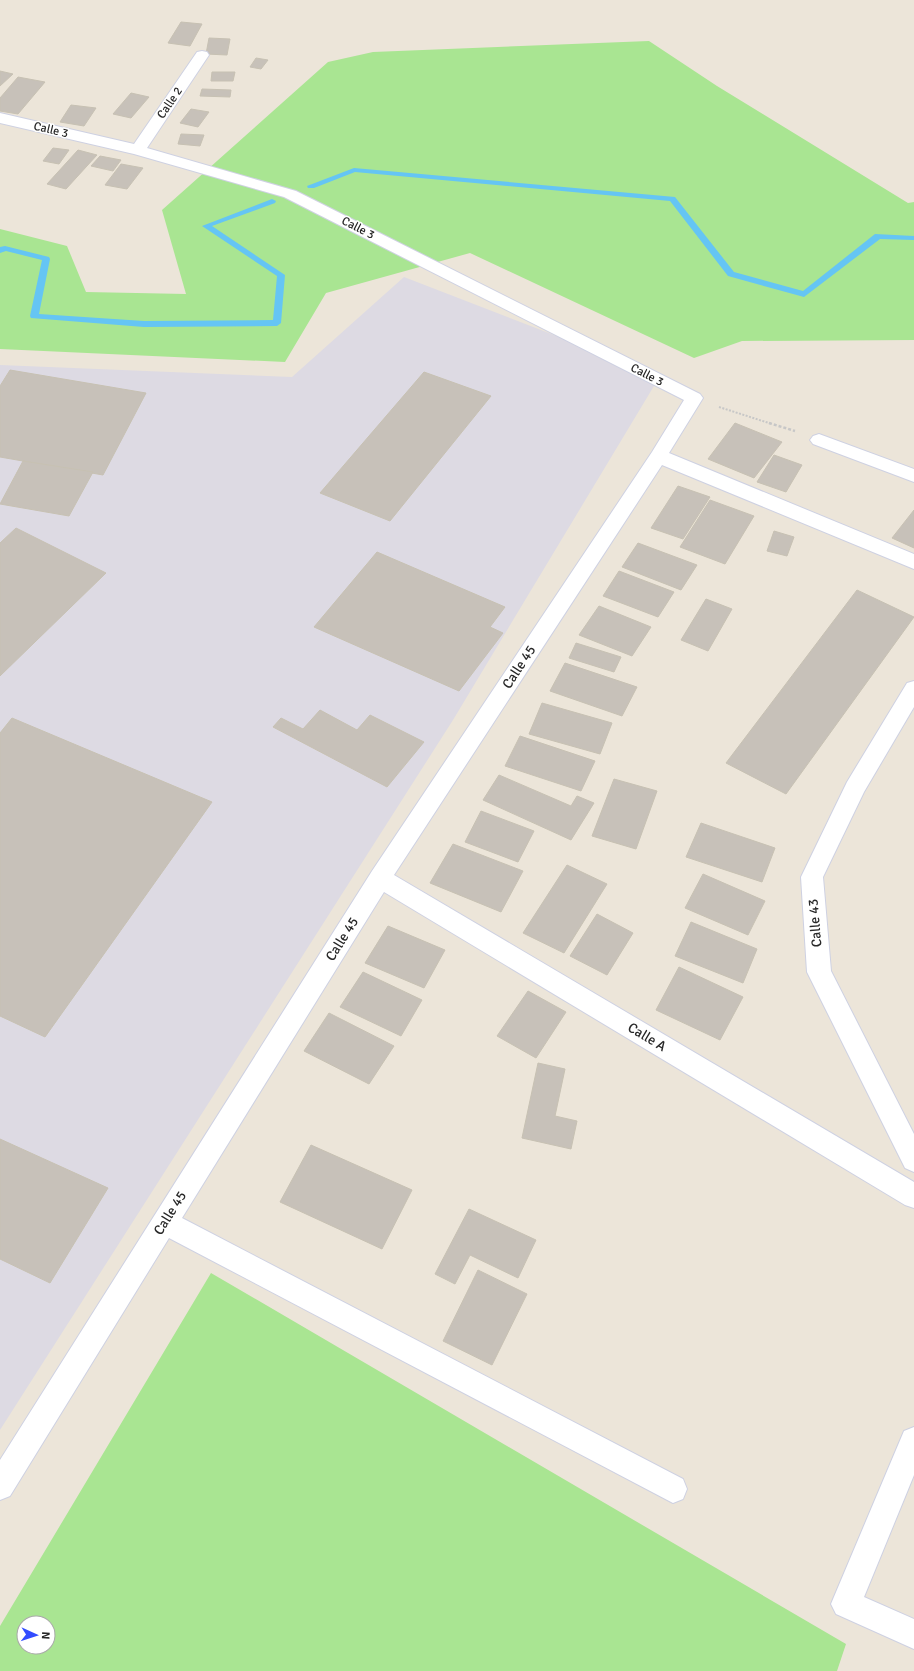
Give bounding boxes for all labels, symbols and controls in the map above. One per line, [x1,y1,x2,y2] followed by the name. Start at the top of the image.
[154,84,186,122] street label: Calle 2
[32,119,70,141] street label: Calle 3
[339,213,377,243] street label: Calle 3
[628,360,666,390] street label: Calle 3
[499,642,539,692] street label: Calle 45
[804,898,826,948] street label: Calle 43
[322,914,362,964] street label: Calle 45
[625,1019,670,1055] street label: Calle A
[150,1188,190,1238] street label: Calle 45
[16,1615,56,1655] north arrow
[39,1631,52,1640] text: N

